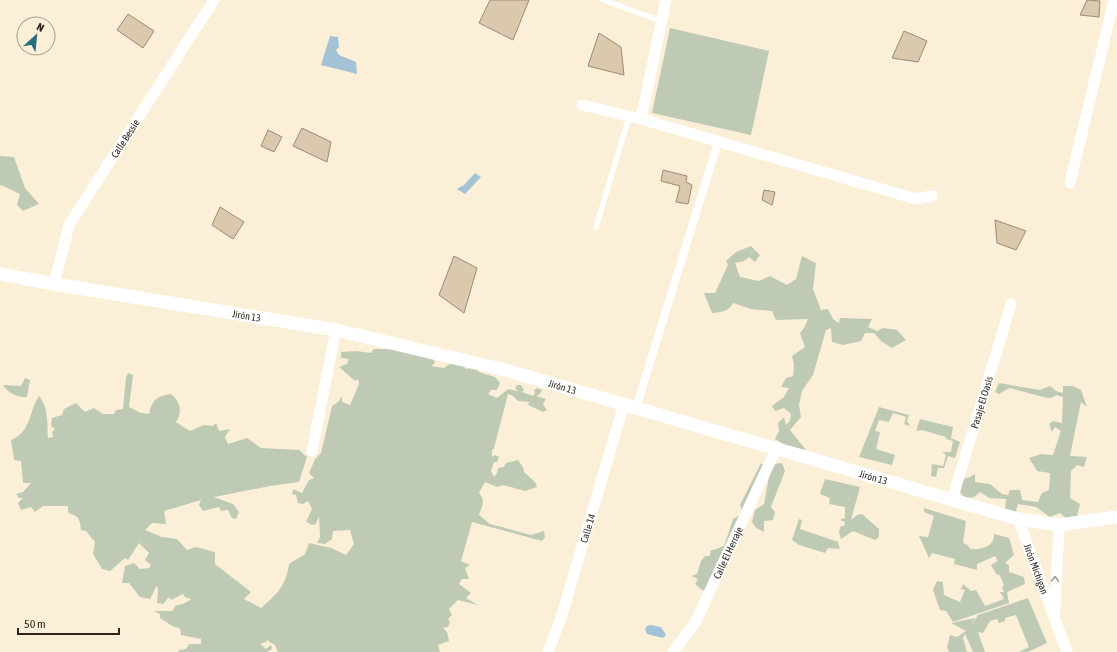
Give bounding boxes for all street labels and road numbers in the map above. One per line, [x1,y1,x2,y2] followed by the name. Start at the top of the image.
[109,117,142,160] street label: Calle Bessie
[231,308,262,324] street label: Jirón 13
[969,375,995,430] street label: Pasaje El Oasis
[547,378,578,396] street label: Jirón 13
[858,468,889,487] street label: Jirón 13
[578,512,597,544] street label: Calle 14
[711,525,745,581] street label: Calle El Herraje
[1022,542,1050,596] street label: Jirón Michigan

